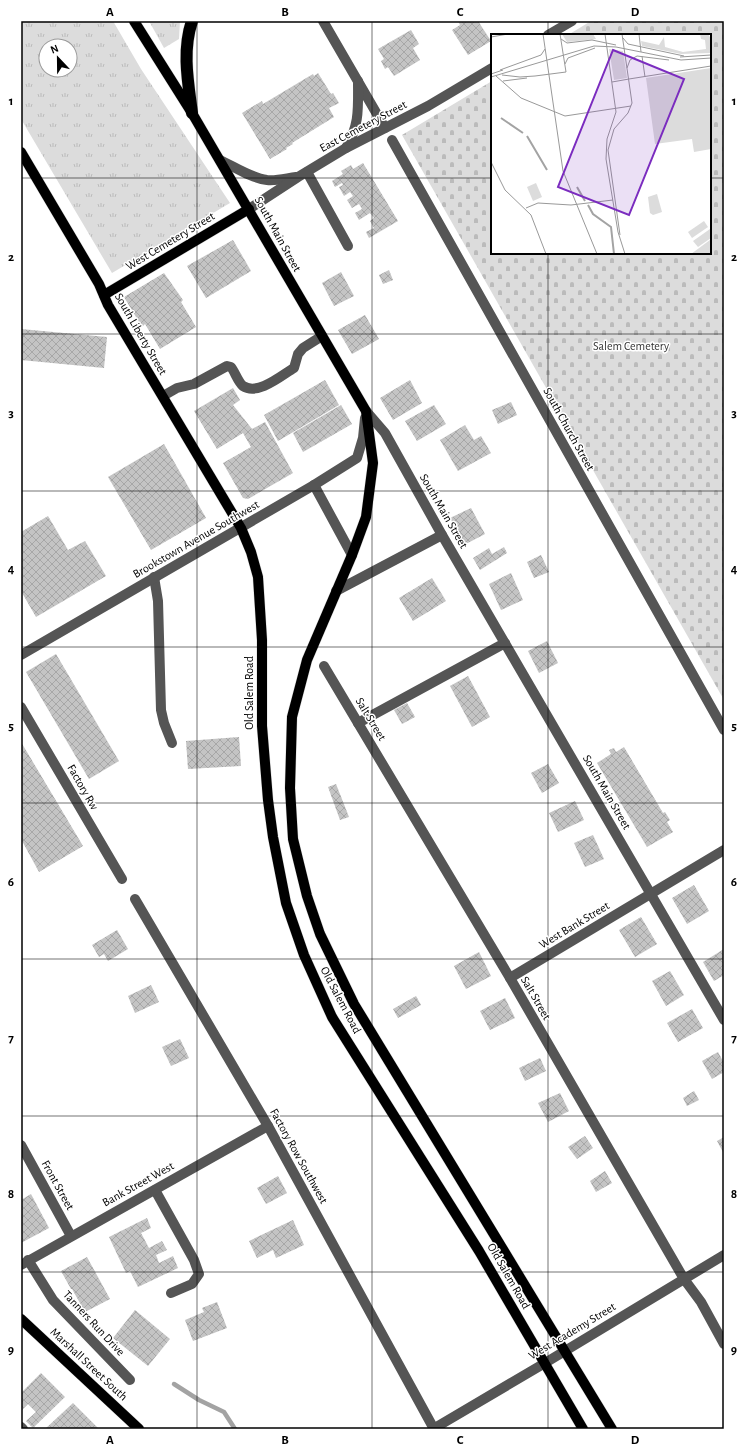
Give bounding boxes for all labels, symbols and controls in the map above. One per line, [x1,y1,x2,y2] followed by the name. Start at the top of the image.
[106,6,114,19] text: A
[281,6,289,19] text: B
[457,6,464,19] text: C
[631,6,640,19] text: D
[491,34,711,254] inset map
[38,38,78,78] north arrow
[49,43,60,56] text: N
[9,95,13,108] text: 1
[732,95,736,108] text: 1
[318,98,409,155] street label: East Cemetery Street
[252,194,304,274] street label: South Main Street
[124,210,217,273] street label: West Cemetery Street
[8,251,14,264] text: 2
[731,251,737,264] text: 2
[112,291,169,378] street label: South Liberty Street
[593,340,669,353] park label: Salem Cemetery
[541,385,597,473] street label: South Church Street
[8,407,14,420] text: 3
[731,407,737,420] text: 3
[418,472,470,550] street label: South Main Street
[131,498,261,580] street label: Brookstown Avenue Southwest
[8,563,15,576] text: 4
[731,563,738,576] text: 4
[243,656,255,730] street label: Old Salem Road
[353,695,389,743] street label: Salt Street
[8,720,14,733] text: 5
[731,720,737,733] text: 5
[581,753,633,831] street label: South Main Street
[64,762,101,812] street label: Factory Rw
[8,876,14,889] text: 6
[731,876,737,889] text: 6
[537,899,611,951] street label: West Bank Street
[318,965,364,1035] street label: Old Salem Road
[519,974,553,1022] street label: Salt Street
[8,1032,14,1045] text: 7
[731,1032,737,1045] text: 7
[267,1106,330,1206] street label: Factory Row Southwest
[40,1158,77,1212] street label: Front Street
[100,1159,176,1209] street label: Bank Street West
[8,1188,14,1201] text: 8
[731,1188,737,1201] text: 8
[485,1241,533,1311] street label: Old Salem Road
[61,1288,127,1358] street label: Tanners Run Drive
[526,1300,618,1363] street label: West Academy Street
[48,1325,130,1403] street label: Marshall Street South
[8,1344,14,1357] text: 9
[731,1344,737,1357] text: 9
[106,1434,114,1447] text: A
[281,1434,289,1447] text: B
[457,1434,464,1447] text: C
[631,1434,640,1447] text: D

